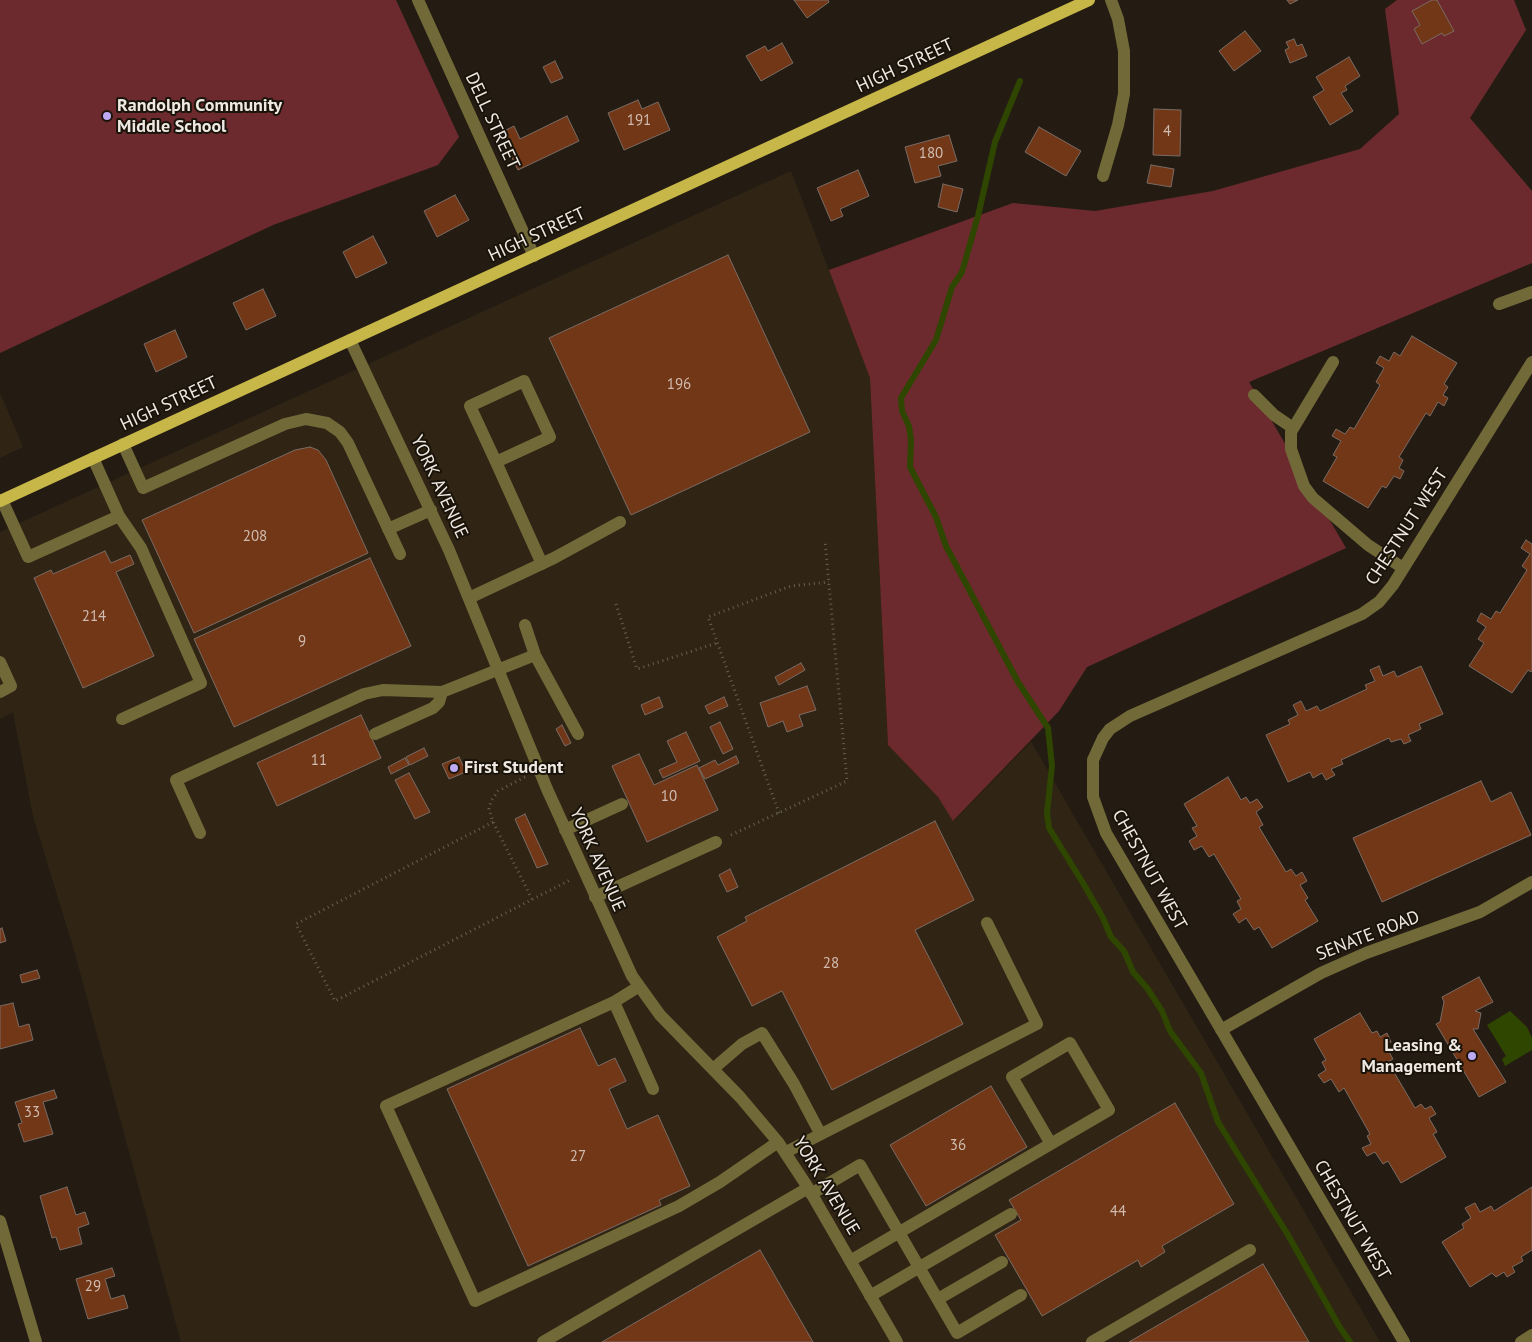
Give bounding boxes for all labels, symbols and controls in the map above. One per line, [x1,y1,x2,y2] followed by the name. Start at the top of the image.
[853,34,957,98] street label: HIGH STREET
[460,69,524,173] street label: DELL STREET
[117,95,282,138] place label: Randolph Community Middle School
[101,110,113,122] marker: Randolph Community Middle School
[627,112,651,130] house number: 191
[1163,123,1171,141] house number: 4
[919,145,943,163] house number: 180
[485,203,589,267] street label: HIGH STREET
[117,372,221,436] street label: HIGH STREET
[667,376,691,394] house number: 196
[406,432,472,542] street label: YORK AVENUE
[1361,465,1453,589] street label: CHESTNUT WEST
[243,528,267,546] house number: 208
[82,608,106,626] house number: 214
[298,633,306,651] house number: 9
[311,752,327,770] house number: 11
[464,757,563,779] place label: First Student
[448,762,460,774] marker: First Student
[661,788,677,806] house number: 10
[565,805,629,915] street label: YORK AVENUE
[1107,806,1191,934] street label: CHESTNUT WEST
[1313,906,1423,966] street label: SENATE ROAD
[823,955,839,973] house number: 28
[1361,1035,1462,1078] place label: Leasing & Management
[1466,1050,1478,1062] marker: Leasing & Management
[24,1104,40,1122] house number: 33
[788,1133,864,1239] street label: YORK AVENUE
[950,1137,966,1155] house number: 36
[570,1148,586,1166] house number: 27
[1309,1156,1395,1284] street label: CHESTNUT WEST
[1110,1203,1126,1221] house number: 44
[85,1278,101,1296] house number: 29

